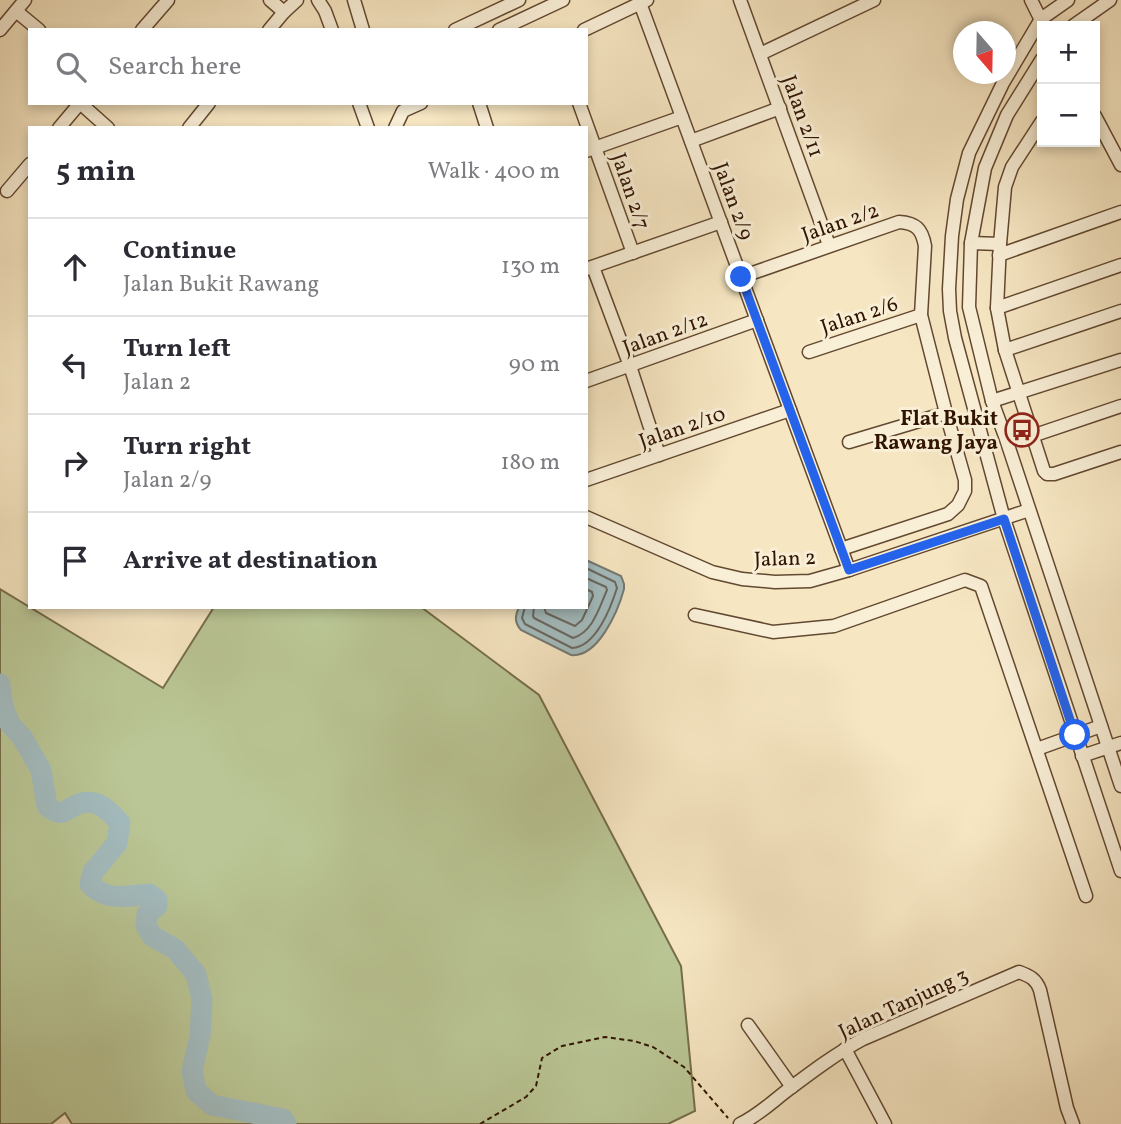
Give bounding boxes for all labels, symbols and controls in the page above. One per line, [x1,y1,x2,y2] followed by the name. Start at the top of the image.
[953,21,1016,84] north arrow
[1037,21,1100,147] map controls
[1037,21,1100,84] button: +
[28,28,588,105] search box
[52,48,90,86] icon: search
[108,49,241,85] text: Search here
[773,71,830,162] street label: Jalan 2/11
[1037,84,1100,147] button: −
[603,149,656,234] street label: Jalan 2/7
[56,151,136,193] text: 5 min
[428,156,560,188] text: Walk · 400 m
[705,159,760,244] street label: Jalan 2/9
[798,197,883,250] street label: Jalan 2/2
[123,233,236,269] text: Continue
[56,248,94,286] icon: ahead
[501,251,560,283] text: 130 m
[725,261,756,292] route end
[123,269,319,301] text: Jalan Bukit Rawang
[817,290,902,343] street label: Jalan 2/6
[619,306,712,363] street label: Jalan 2/12
[123,331,231,367] text: Turn left
[56,346,94,384] icon: left
[509,349,560,381] text: 90 m
[123,367,191,399] text: Jalan 2
[635,400,730,457] street label: Jalan 2/10
[874,405,998,458] place label: Flat Bukit Rawang Jaya
[1003,411,1041,449] bus stop icon: Flat Bukit Rawang Jaya
[123,429,251,465] text: Turn right
[56,444,94,482] icon: right
[501,447,560,479] text: 180 m
[123,465,211,497] text: Jalan 2/9
[56,542,94,580] icon: arrive
[123,543,378,579] text: Arrive at destination
[754,544,817,575] street label: Jalan 2
[1059,719,1090,750] route start
[834,962,973,1047] street label: Jalan Tanjung 3

